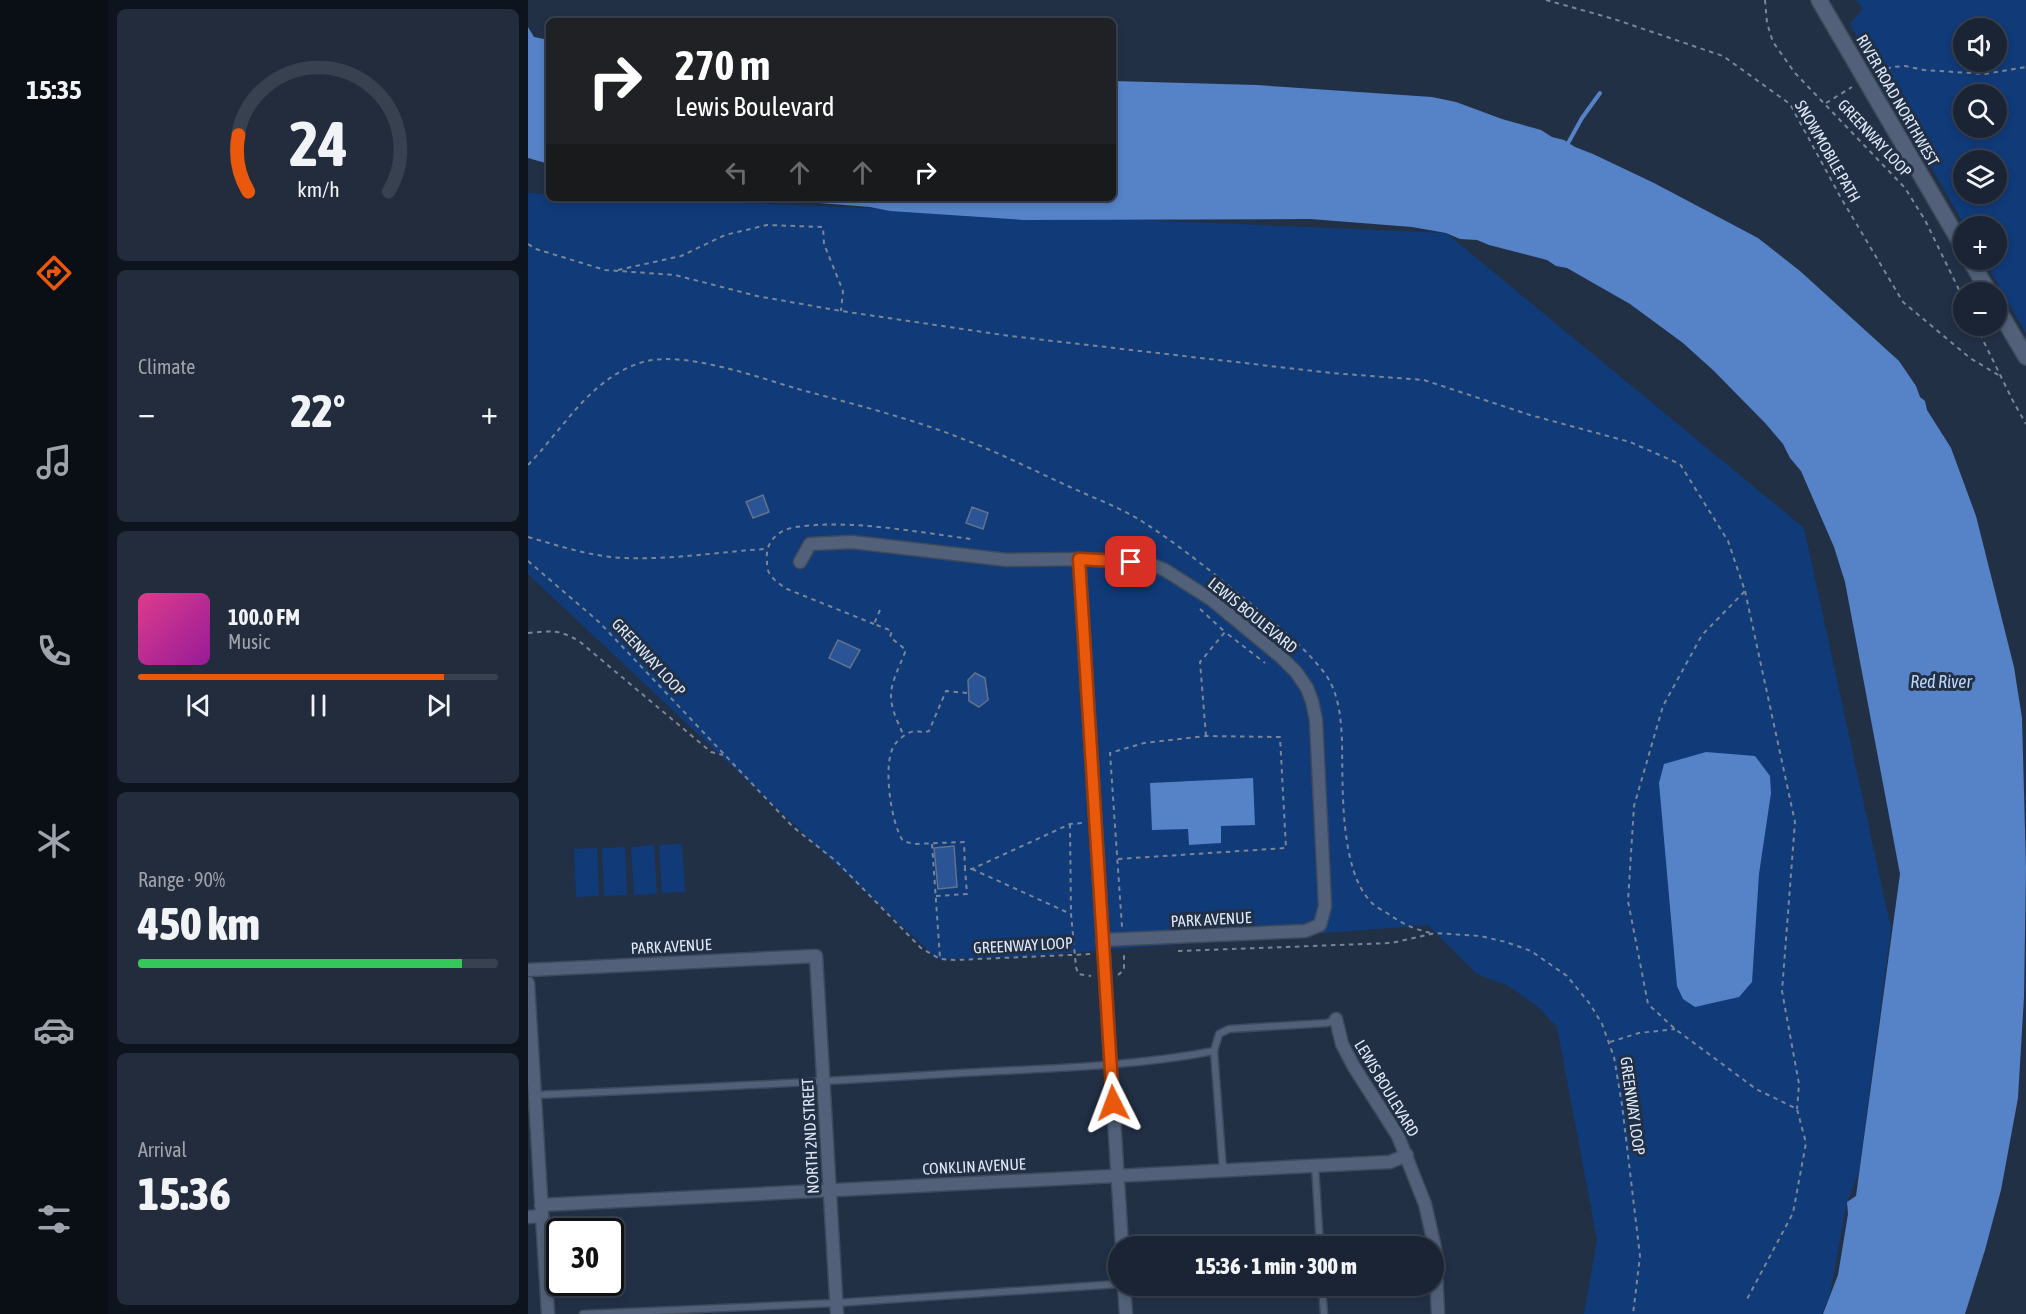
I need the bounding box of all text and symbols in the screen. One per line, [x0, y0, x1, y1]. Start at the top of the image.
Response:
map controls [1953, 18, 2007, 336]
button: sound [1953, 18, 2007, 72]
street label: RIVER ROAD NORTHWEST [1853, 31, 1943, 169]
text: 270 m [675, 41, 770, 89]
icon: right [576, 42, 654, 120]
text: 15:35 [26, 74, 82, 105]
button: search [1953, 84, 2007, 138]
text: Lewis Boulevard [675, 91, 835, 122]
street label: GREENWAY LOOP [1834, 95, 1916, 181]
street label: SNOWMOBILE PATH [1792, 97, 1864, 205]
text: 24 [289, 108, 347, 179]
button: layers [1953, 150, 2007, 204]
icon: left [720, 156, 753, 189]
icon: ahead [783, 156, 816, 189]
icon: ahead [846, 156, 879, 189]
icon: right [909, 156, 942, 189]
text: km/h [297, 177, 339, 202]
button: + [1953, 216, 2007, 270]
icon: directions [33, 252, 75, 294]
button: − [1953, 282, 2007, 336]
text: Climate [138, 355, 195, 378]
text: 22° [291, 385, 345, 437]
text: − [138, 393, 155, 431]
text: + [481, 393, 498, 431]
icon: music [33, 441, 75, 483]
pin [1105, 536, 1156, 587]
icon: arrive [1114, 545, 1147, 578]
street label: LEWIS BOULEVARD [1205, 574, 1301, 656]
text: 100.0 FM [228, 604, 300, 630]
street label: GREENWAY LOOP [608, 614, 690, 700]
icon: phone [33, 630, 75, 672]
text: Music [228, 630, 270, 653]
water label: Red River [1910, 671, 1973, 692]
icon: previous [182, 689, 215, 722]
icon: pause [302, 689, 335, 722]
icon: next [422, 689, 455, 722]
icon: climate [33, 820, 75, 862]
text: Range · 90% [138, 868, 225, 891]
text: 450 km [138, 898, 260, 950]
street label: PARK AVENUE [1170, 908, 1252, 930]
street label: GREENWAY LOOP [973, 933, 1073, 957]
street label: PARK AVENUE [630, 935, 712, 957]
icon: car [33, 1009, 75, 1051]
street label: LEWIS BOULEVARD [1351, 1037, 1423, 1140]
street label: GREENWAY LOOP [1617, 1055, 1649, 1157]
position arrow [1081, 1071, 1145, 1135]
street label: NORTH 2ND STREET [798, 1078, 822, 1194]
text: Arrival [138, 1138, 187, 1161]
street label: CONKLIN AVENUE [922, 1154, 1026, 1178]
text: 15:36 [138, 1168, 231, 1220]
icon: filters [33, 1198, 75, 1240]
speed limit sign: 30 [546, 1218, 624, 1296]
text: 15:36 · 1 min · 300 m [1195, 1253, 1357, 1279]

